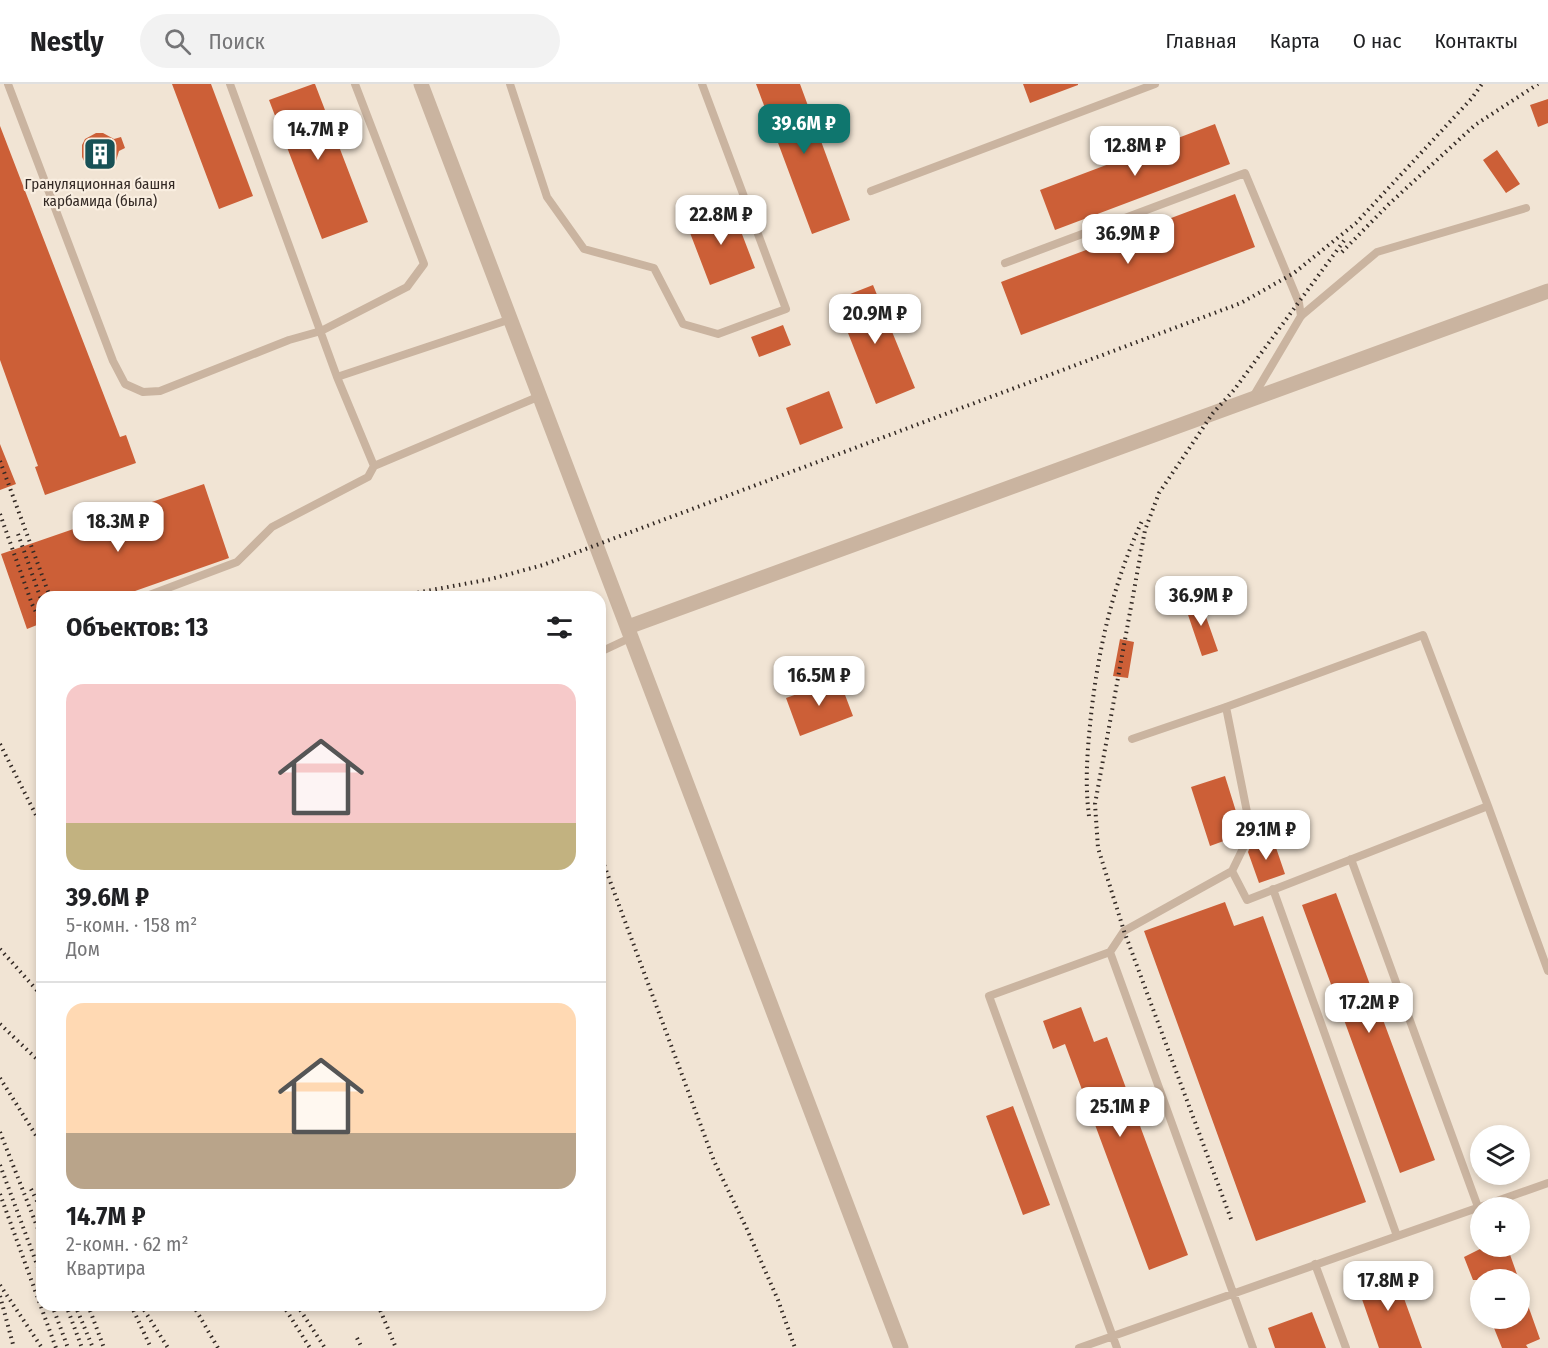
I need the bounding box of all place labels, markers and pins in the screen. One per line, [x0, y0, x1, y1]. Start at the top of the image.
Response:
pin: 39.6M ₽ [749, 104, 859, 155]
pin: 14.7M ₽ [263, 110, 373, 161]
pin: 12.8M ₽ [1080, 126, 1190, 177]
building icon: Грануляционная башня карбамида (была) [82, 136, 118, 172]
place label: Грануляционная башня карбамида (была) [24, 175, 176, 210]
pin: 22.8M ₽ [666, 195, 776, 246]
pin: 36.9M ₽ [1073, 214, 1183, 265]
pin: 20.9M ₽ [820, 294, 930, 345]
pin: 18.3M ₽ [63, 502, 173, 553]
pin: 36.9M ₽ [1146, 576, 1256, 627]
pin: 16.5M ₽ [764, 656, 874, 707]
pin: 29.1M ₽ [1211, 810, 1321, 861]
pin: 17.2M ₽ [1314, 983, 1424, 1034]
pin: 25.1M ₽ [1065, 1087, 1175, 1138]
pin: 17.8M ₽ [1333, 1261, 1443, 1312]

